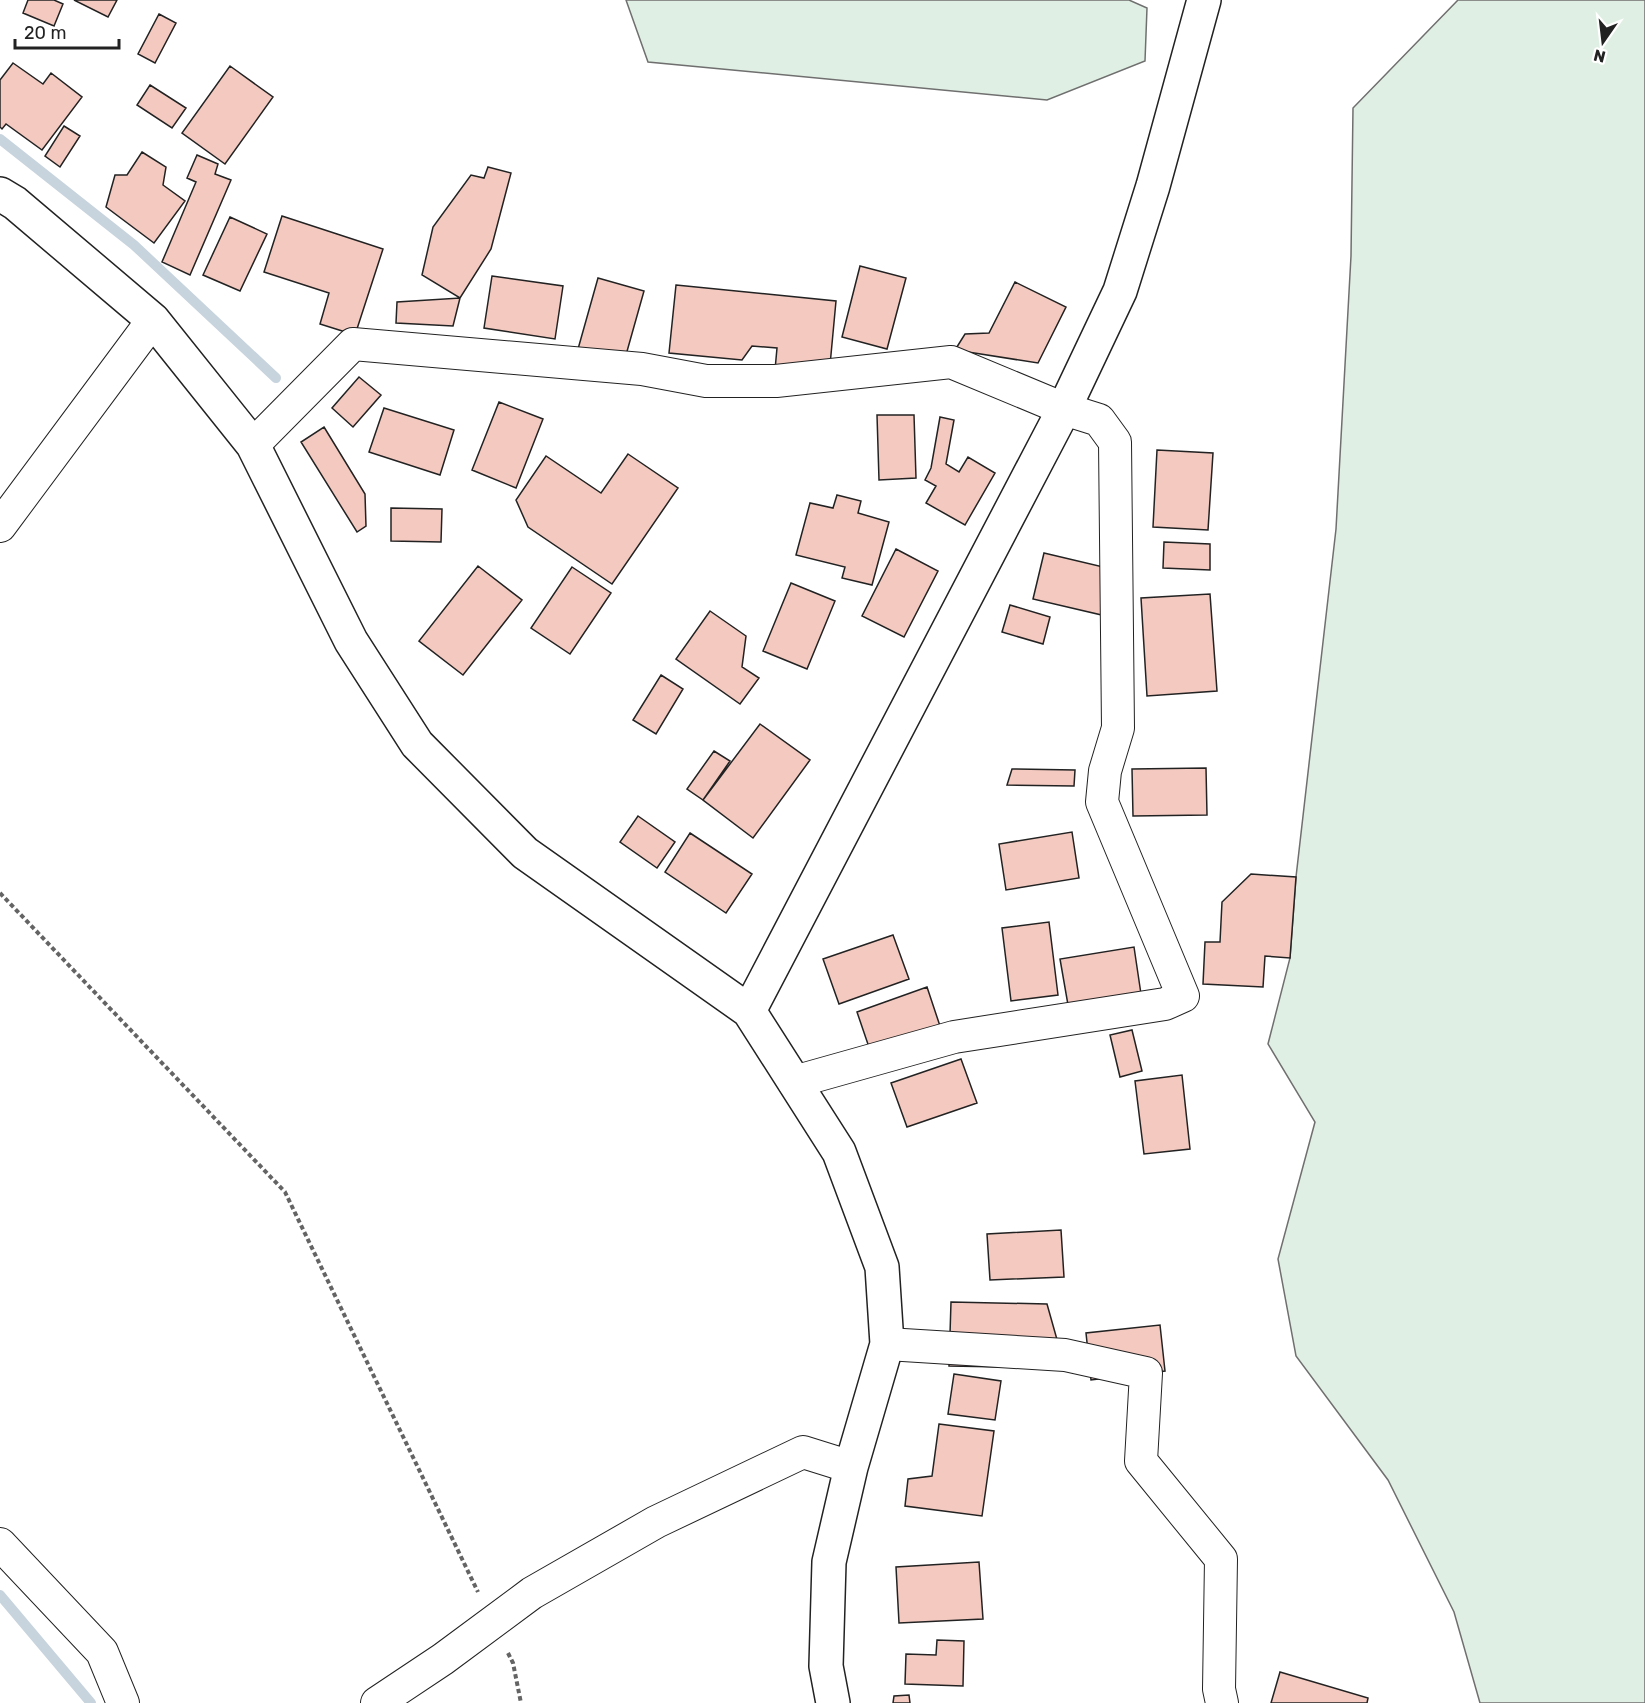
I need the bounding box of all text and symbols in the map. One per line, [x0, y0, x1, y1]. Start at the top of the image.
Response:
scale bar [15, 12, 118, 50]
north arrow [1573, 12, 1633, 72]
text: 20 m [24, 22, 66, 44]
text: N [1592, 45, 1607, 67]

